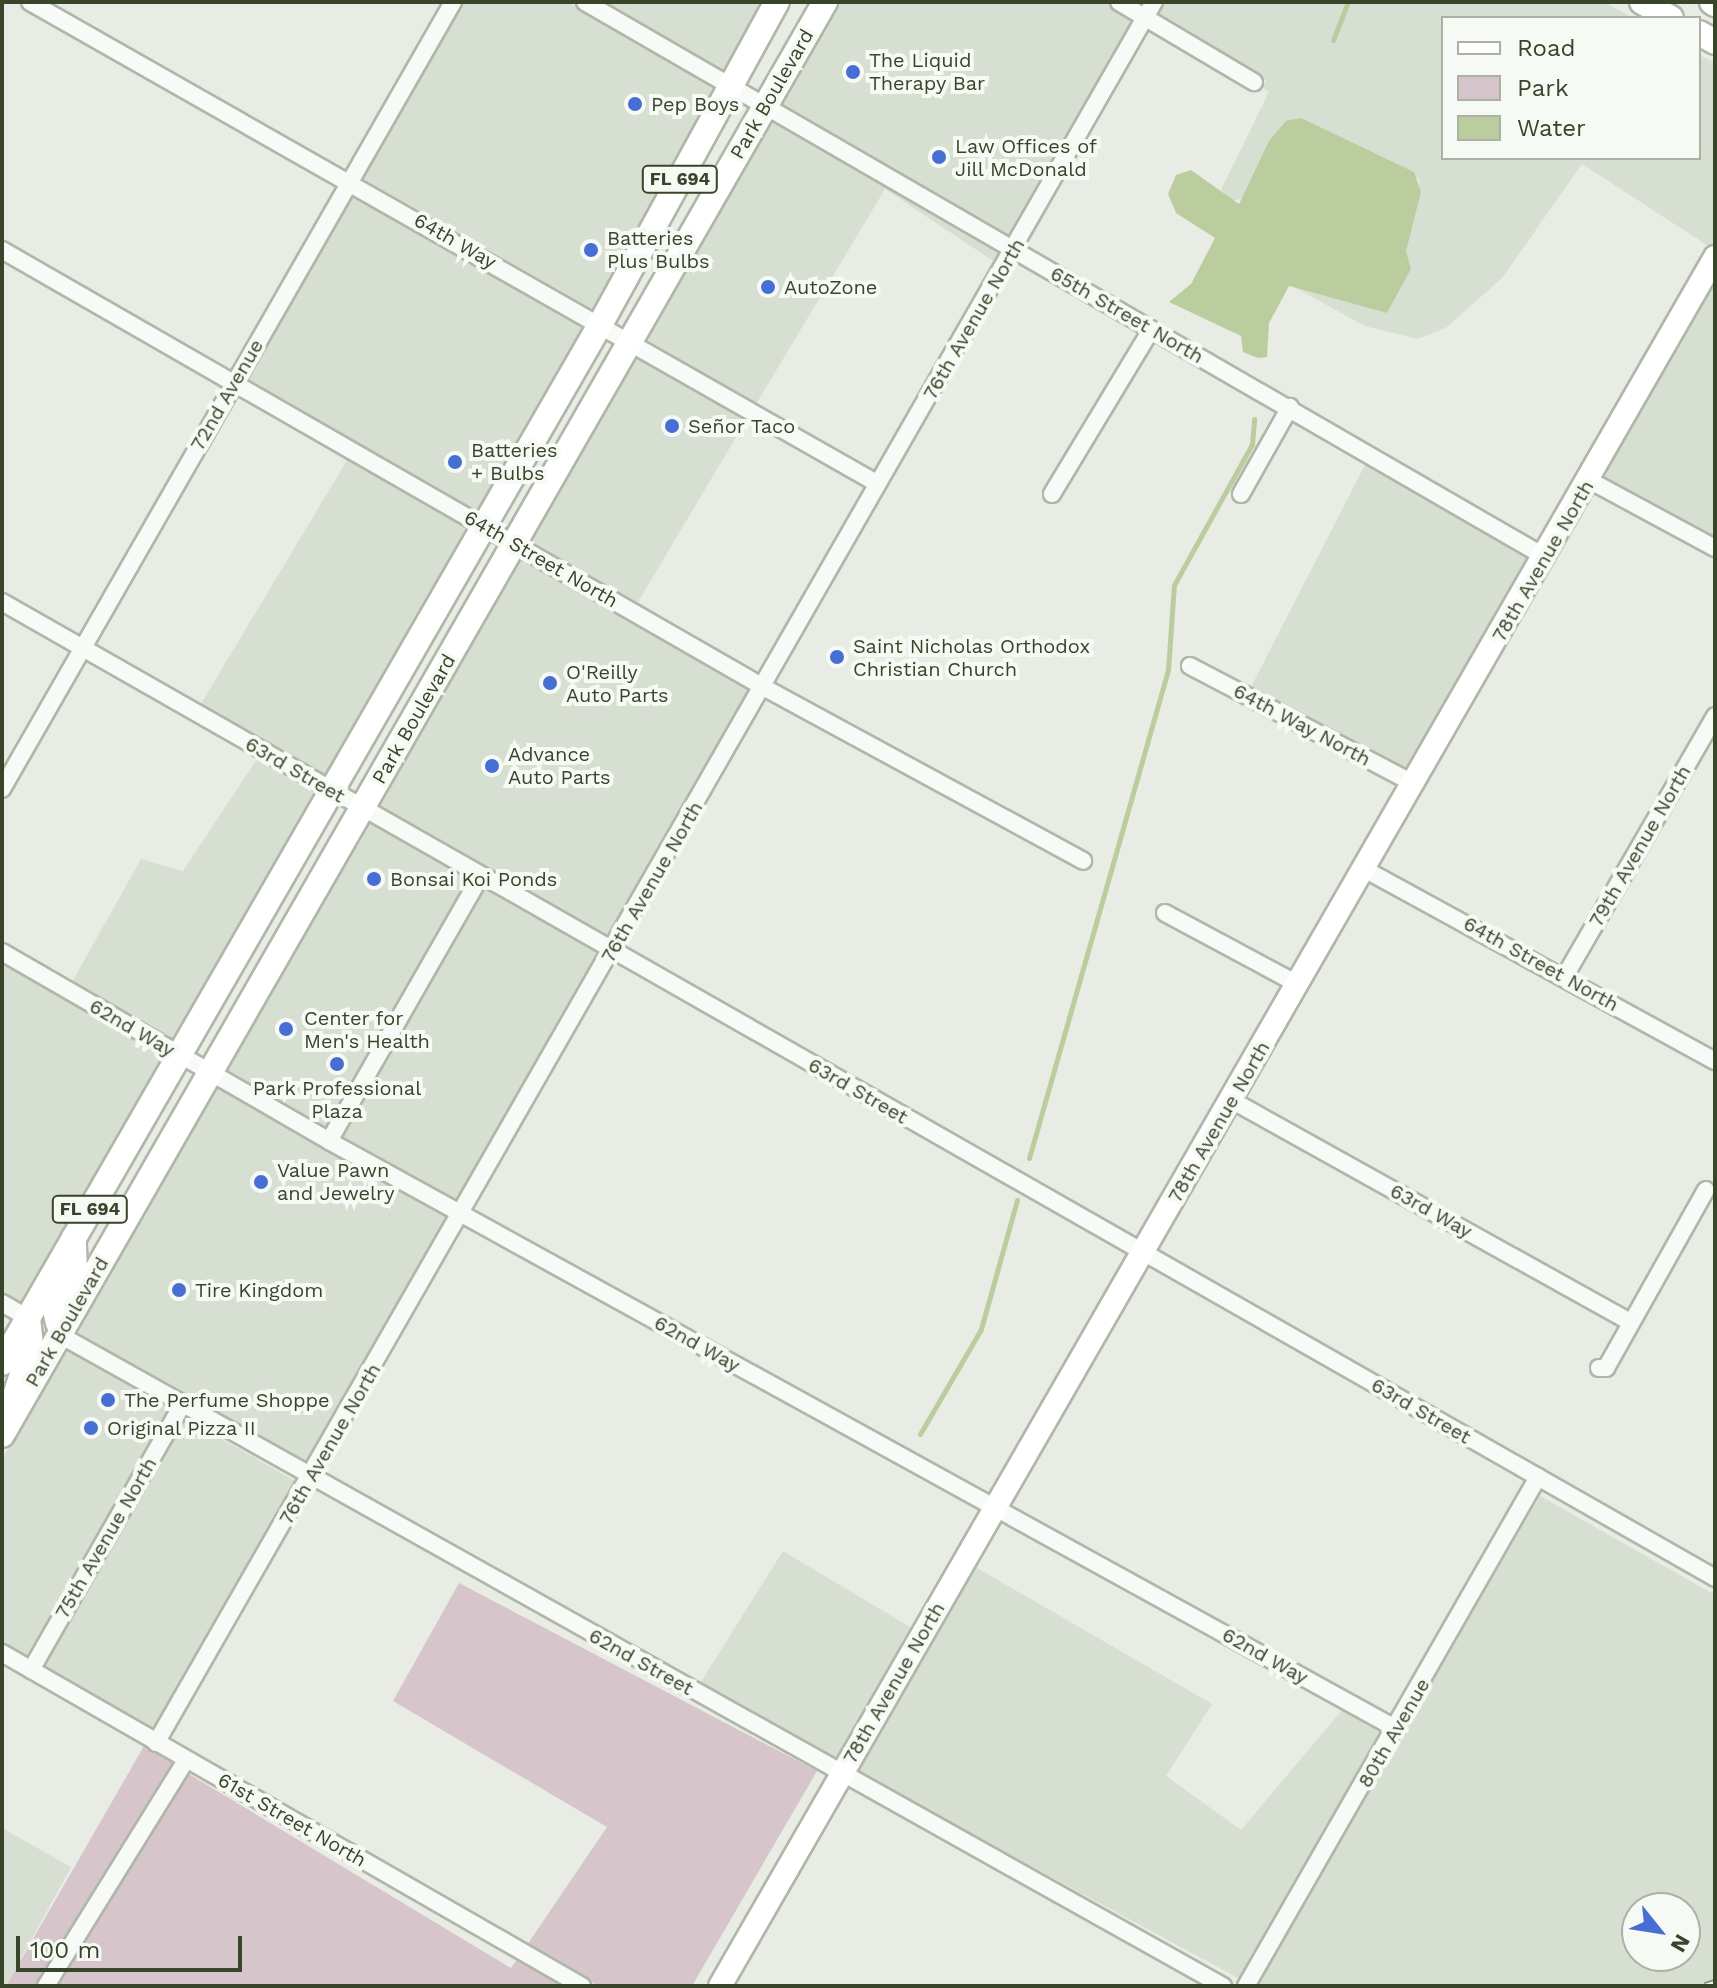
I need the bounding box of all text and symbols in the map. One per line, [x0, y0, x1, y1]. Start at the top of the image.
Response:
legend [1441, 16, 1701, 160]
street label: Park Boulevard [725, 25, 819, 163]
text: Road [1517, 34, 1576, 62]
place label: The Liquid Therapy Bar [869, 48, 986, 95]
marker: The Liquid Therapy Bar [844, 63, 862, 81]
text: Park [1517, 74, 1569, 102]
place label: Pep Boys [651, 92, 739, 116]
marker: Pep Boys [626, 95, 644, 113]
text: Water [1517, 114, 1586, 142]
place label: Law Offices of Jill McDonald [955, 134, 1097, 181]
marker: Law Offices of Jill McDonald [930, 148, 948, 166]
road number: FL 694 [640, 165, 720, 193]
street label: 64th Way [409, 208, 501, 274]
place label: Batteries Plus Bulbs [607, 226, 710, 273]
street label: 76th Avenue North [918, 234, 1030, 404]
marker: Batteries Plus Bulbs [582, 241, 600, 259]
street label: 65th Street North [1046, 261, 1208, 369]
place label: AutoZone [784, 275, 877, 299]
marker: AutoZone [759, 278, 777, 296]
street label: 72nd Avenue [185, 335, 269, 455]
place label: Señor Taco [688, 414, 796, 438]
marker: Señor Taco [663, 417, 681, 435]
place label: Batteries + Bulbs [471, 438, 558, 485]
marker: Batteries + Bulbs [446, 453, 464, 471]
street label: 78th Avenue North [1487, 476, 1599, 646]
street label: 64th Street North [460, 505, 622, 613]
place label: Saint Nicholas Orthodox Christian Church [853, 634, 1090, 681]
marker: Saint Nicholas Orthodox Christian Church [828, 648, 846, 666]
street label: Park Boulevard [367, 650, 461, 788]
place label: O'Reilly Auto Parts [566, 660, 669, 707]
marker: O'Reilly Auto Parts [541, 674, 559, 692]
street label: 64th Way North [1229, 678, 1375, 772]
street label: 63rd Street [241, 732, 349, 808]
place label: Advance Auto Parts [508, 742, 611, 789]
marker: Advance Auto Parts [483, 757, 501, 775]
street label: 79th Avenue North [1584, 761, 1696, 931]
street label: 76th Avenue North [596, 797, 708, 967]
place label: Bonsai Koi Ponds [390, 867, 557, 891]
marker: Bonsai Koi Ponds [365, 870, 383, 888]
street label: 64th Street North [1459, 911, 1623, 1017]
street label: 62nd Way [85, 994, 179, 1062]
place label: Center for Men's Health [304, 1006, 430, 1053]
marker: Center for Men's Health [275, 1018, 297, 1040]
street label: 78th Avenue North [1163, 1037, 1275, 1207]
street label: 63rd Street [804, 1053, 912, 1129]
marker: Park Professional Plaza [328, 1055, 346, 1073]
place label: Park Professional Plaza [252, 1076, 422, 1123]
place label: Value Pawn and Jewelry [277, 1158, 395, 1205]
marker: Value Pawn and Jewelry [252, 1173, 270, 1191]
street label: 63rd Way [1386, 1179, 1476, 1243]
road number: FL 694 [50, 1195, 130, 1223]
street label: Park Boulevard [20, 1253, 114, 1391]
place label: Tire Kingdom [195, 1278, 323, 1302]
marker: Tire Kingdom [170, 1281, 188, 1299]
street label: 62nd Way [650, 1310, 744, 1378]
street label: 76th Avenue North [274, 1359, 386, 1529]
street label: 63rd Street [1367, 1373, 1475, 1449]
place label: The Perfume Shoppe [124, 1388, 330, 1412]
marker: The Perfume Shoppe [99, 1391, 117, 1409]
place label: Original Pizza II [107, 1416, 257, 1440]
marker: Original Pizza II [82, 1419, 100, 1437]
street label: 75th Avenue North [50, 1453, 162, 1623]
street label: 78th Avenue North [838, 1598, 950, 1768]
street label: 62nd Way [1218, 1622, 1312, 1690]
street label: 62nd Street [585, 1623, 697, 1701]
street label: 80th Avenue [1353, 1674, 1435, 1792]
street label: 61st Street North [213, 1768, 371, 1872]
north arrow [1621, 1892, 1701, 1972]
scale bar [20, 1920, 246, 1970]
text: N [1666, 1930, 1695, 1957]
text: 100 m [30, 1936, 100, 1964]

